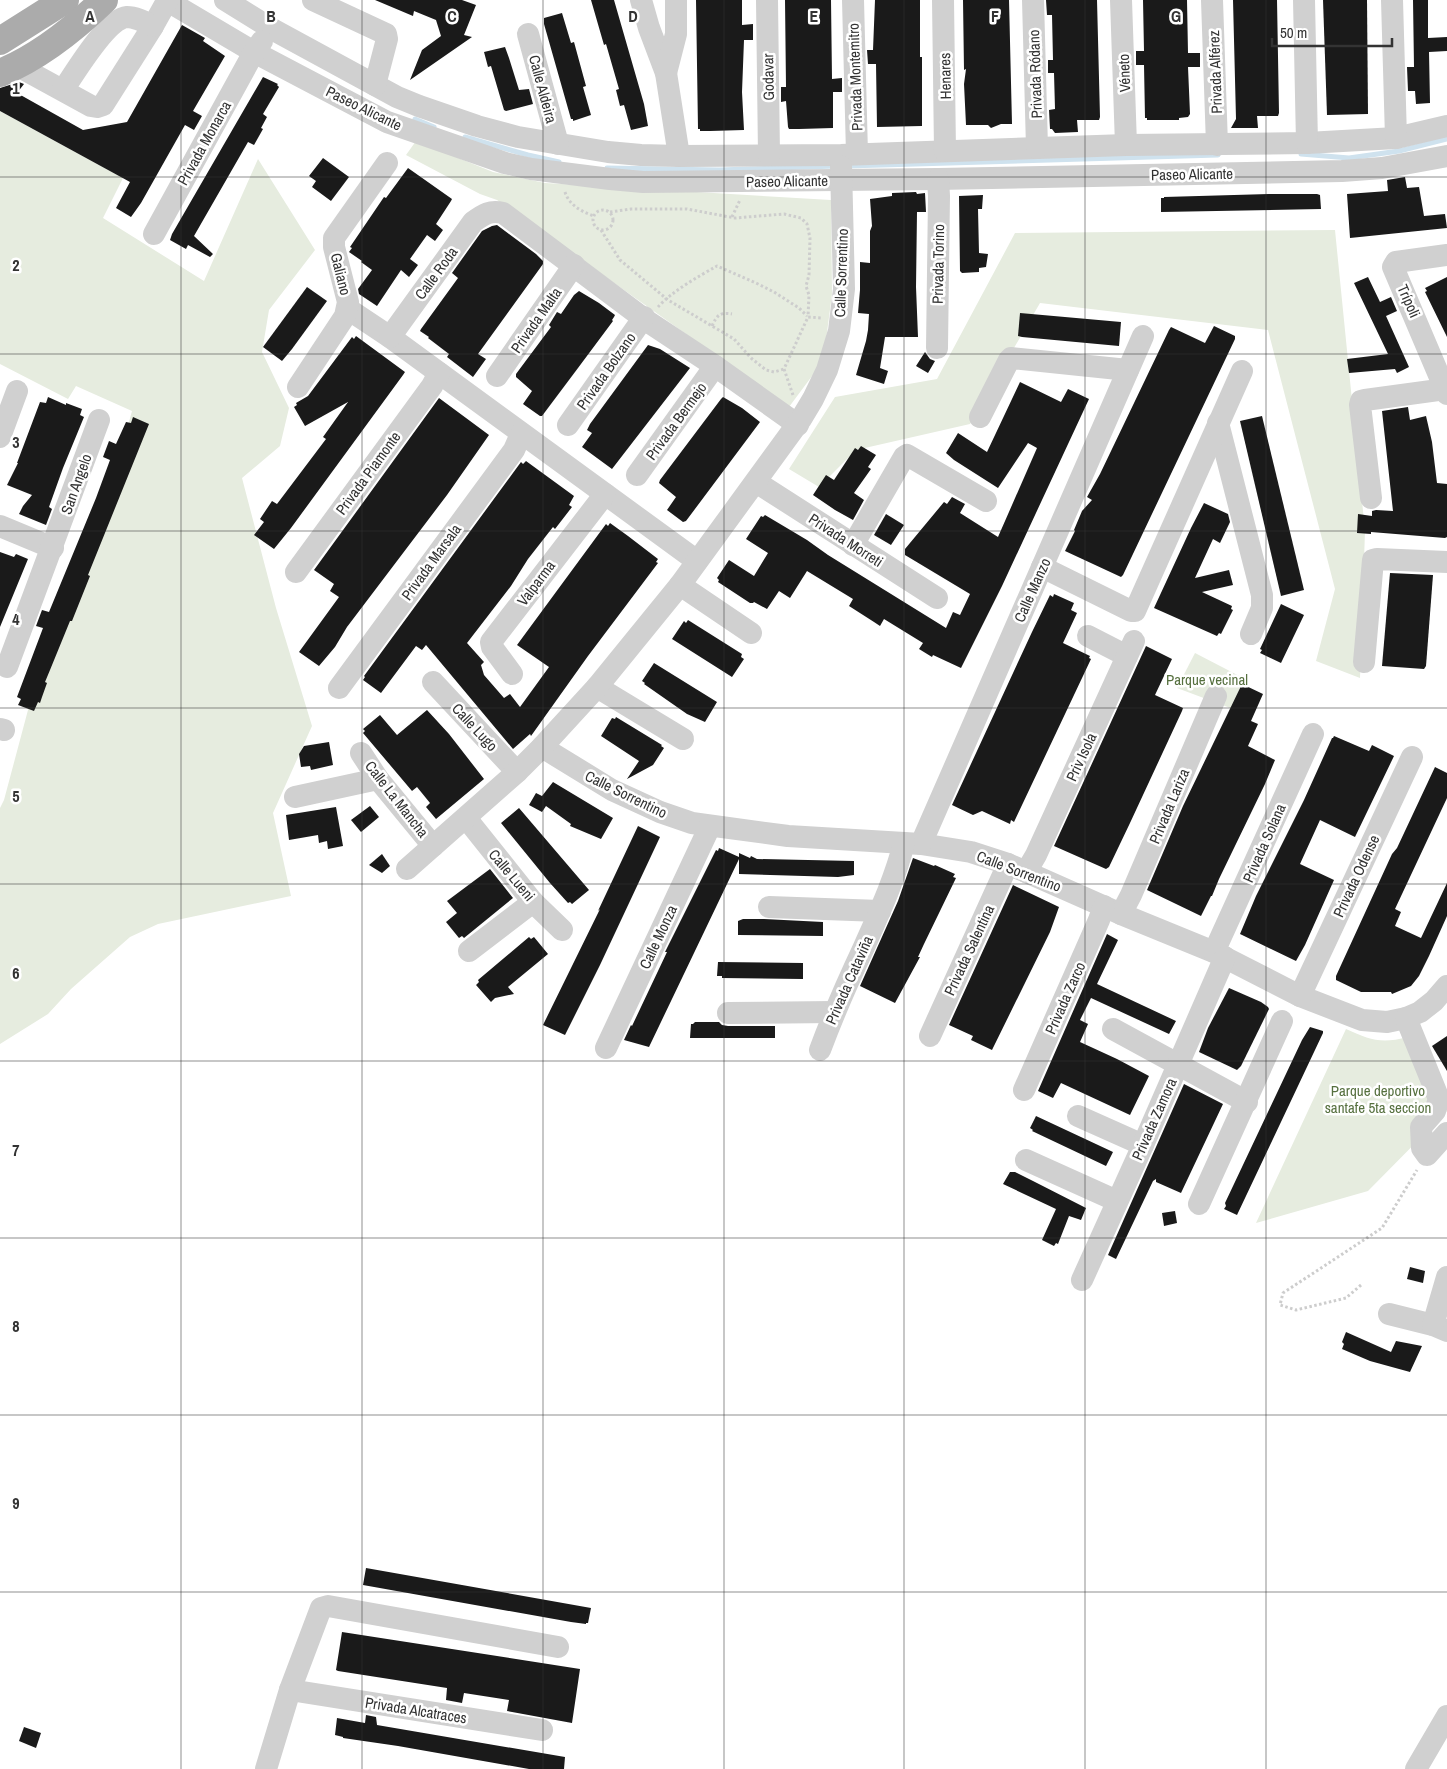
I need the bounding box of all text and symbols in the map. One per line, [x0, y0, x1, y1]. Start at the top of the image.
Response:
text: A [85, 5, 95, 27]
text: B [266, 5, 276, 27]
text: C [447, 5, 457, 27]
text: D [628, 5, 638, 27]
text: E [810, 5, 819, 27]
text: F [991, 5, 999, 27]
text: G [1171, 5, 1181, 27]
scale bar [1272, 15, 1392, 47]
text: 50 m [1280, 22, 1307, 43]
street label: Privada Montemitro [843, 23, 867, 131]
street label: Privada Ródano [1023, 29, 1047, 119]
street label: Privada Alférez [1203, 30, 1227, 114]
street label: Calle Aldeira [524, 53, 562, 126]
street label: Godavar [757, 53, 779, 101]
street label: Henares [934, 53, 956, 99]
street label: Véneto [1113, 53, 1135, 93]
text: 1 [12, 77, 20, 99]
street label: Paseo Alicante [323, 81, 406, 135]
street label: Privada Monarca [172, 97, 236, 189]
street label: Paseo Alicante [1151, 163, 1233, 185]
street label: Paseo Alicante [746, 170, 828, 192]
street label: Privada Torino [927, 224, 949, 304]
street label: Calle Sorrentino [829, 228, 853, 318]
street label: Calle Roda [410, 242, 462, 304]
street label: Galiano [326, 251, 356, 298]
text: 2 [12, 254, 20, 276]
street label: Trípoli [1392, 281, 1426, 321]
street label: Privada Malta [506, 283, 566, 357]
street label: Privada Bolzano [572, 328, 641, 414]
street label: Privada Bermejo [641, 378, 712, 464]
street label: Privada Piamonte [331, 427, 406, 519]
text: 3 [12, 431, 20, 453]
street label: San Angelo [55, 451, 97, 517]
street label: Privada Morreti [805, 508, 887, 572]
street label: Privada Marsala [396, 519, 466, 604]
street label: Calle Manzo [1009, 554, 1056, 625]
street label: Valparma [512, 556, 560, 610]
text: 4 [12, 608, 20, 630]
park label: Parque vecinal [1166, 669, 1248, 690]
street label: Calle Lugo [447, 698, 503, 756]
street label: Priv Isola [1061, 729, 1101, 785]
street label: Calle La Mancha [360, 756, 434, 842]
street label: Calle Sorrentino [581, 765, 671, 823]
street label: Privada Lariza [1144, 765, 1194, 847]
text: 5 [12, 785, 20, 807]
street label: Privada Solana [1237, 800, 1291, 886]
street label: Privada Odense [1328, 831, 1384, 921]
street label: Calle Lueni [484, 844, 540, 906]
street label: Calle Sorrentino [974, 845, 1064, 897]
street label: Calle Monza [634, 901, 682, 972]
street label: Privada Salentina [939, 901, 999, 999]
street label: Privada Cataviña [820, 932, 878, 1028]
street label: Privada Zarco [1040, 958, 1090, 1038]
text: 6 [12, 962, 20, 984]
street label: Privada Zamora [1126, 1074, 1182, 1164]
park label: Parque deportivo santafe 5ta seccion [1325, 1080, 1431, 1118]
text: 7 [12, 1139, 20, 1161]
text: 8 [12, 1315, 20, 1337]
text: 9 [12, 1492, 20, 1514]
street label: Privada Alcatraces [364, 1692, 468, 1728]

